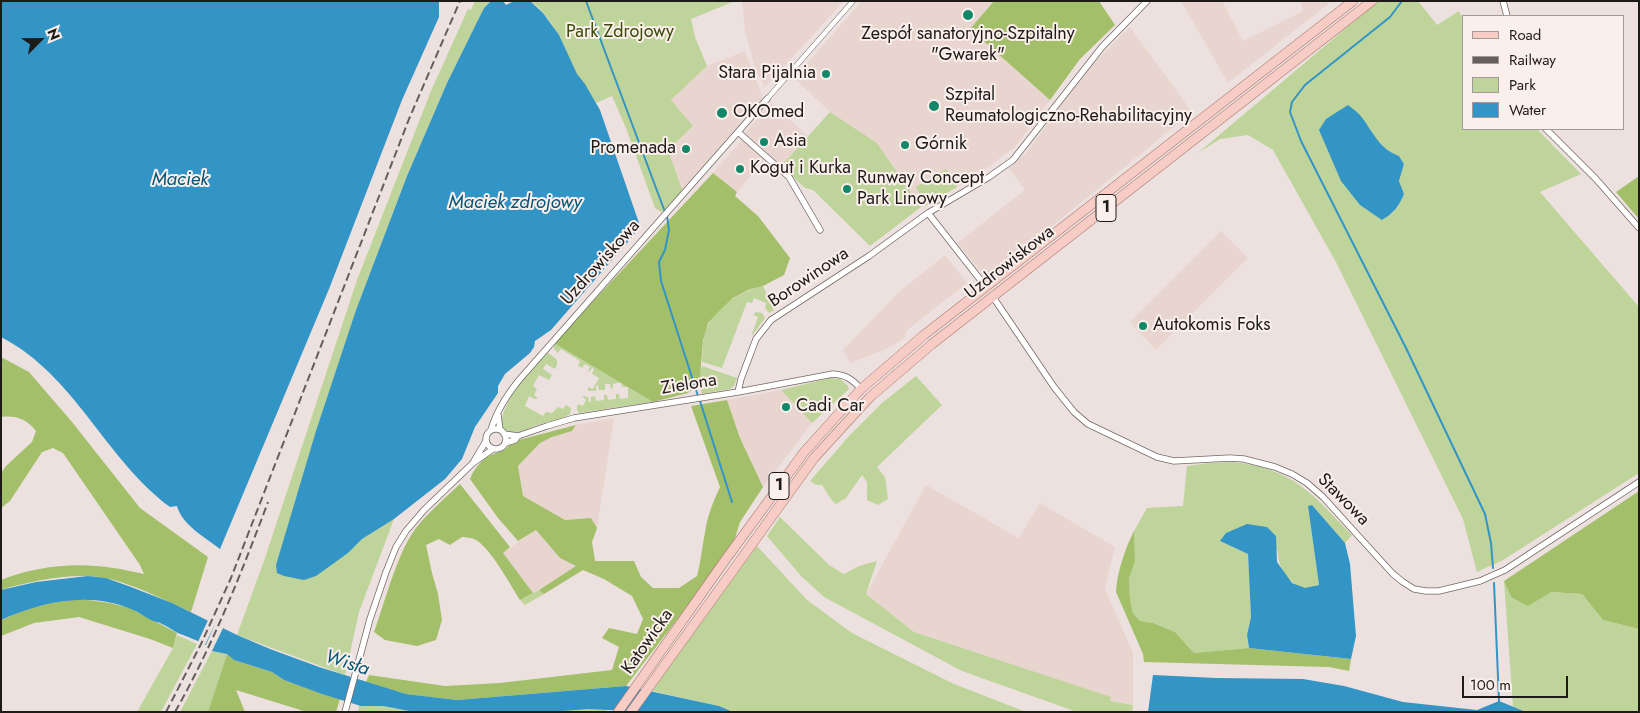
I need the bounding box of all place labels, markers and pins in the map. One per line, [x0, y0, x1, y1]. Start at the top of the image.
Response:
marker: Zespół sanatoryjno-Szpitalny "Gwarek" [961, 8, 975, 22]
place label: Zespół sanatoryjno-Szpitalny "Gwarek" [861, 24, 1075, 66]
place label: Stara Pijalnia [718, 63, 816, 85]
marker: Stara Pijalnia [820, 68, 832, 80]
place label: Szpital Reumatologiczno-Rehabilitacyjny [945, 85, 1192, 128]
marker: Szpital Reumatologiczno-Rehabilitacyjny [927, 99, 941, 113]
place label: OKOmed [733, 102, 804, 124]
marker: OKOmed [715, 106, 729, 120]
place label: Asia [774, 131, 806, 153]
place label: Górnik [915, 134, 967, 156]
marker: Asia [758, 136, 770, 148]
place label: Promenada [590, 138, 676, 160]
marker: Górnik [899, 139, 911, 151]
marker: Promenada [680, 143, 692, 155]
place label: Kogut i Kurka [750, 158, 851, 180]
marker: Kogut i Kurka [734, 163, 746, 175]
place label: Runway Concept Park Linowy [857, 168, 984, 210]
marker: Runway Concept Park Linowy [841, 183, 853, 195]
place label: Autokomis Foks [1153, 315, 1270, 337]
marker: Autokomis Foks [1137, 320, 1149, 332]
place label: Cadi Car [796, 396, 864, 418]
marker: Cadi Car [780, 401, 792, 413]

